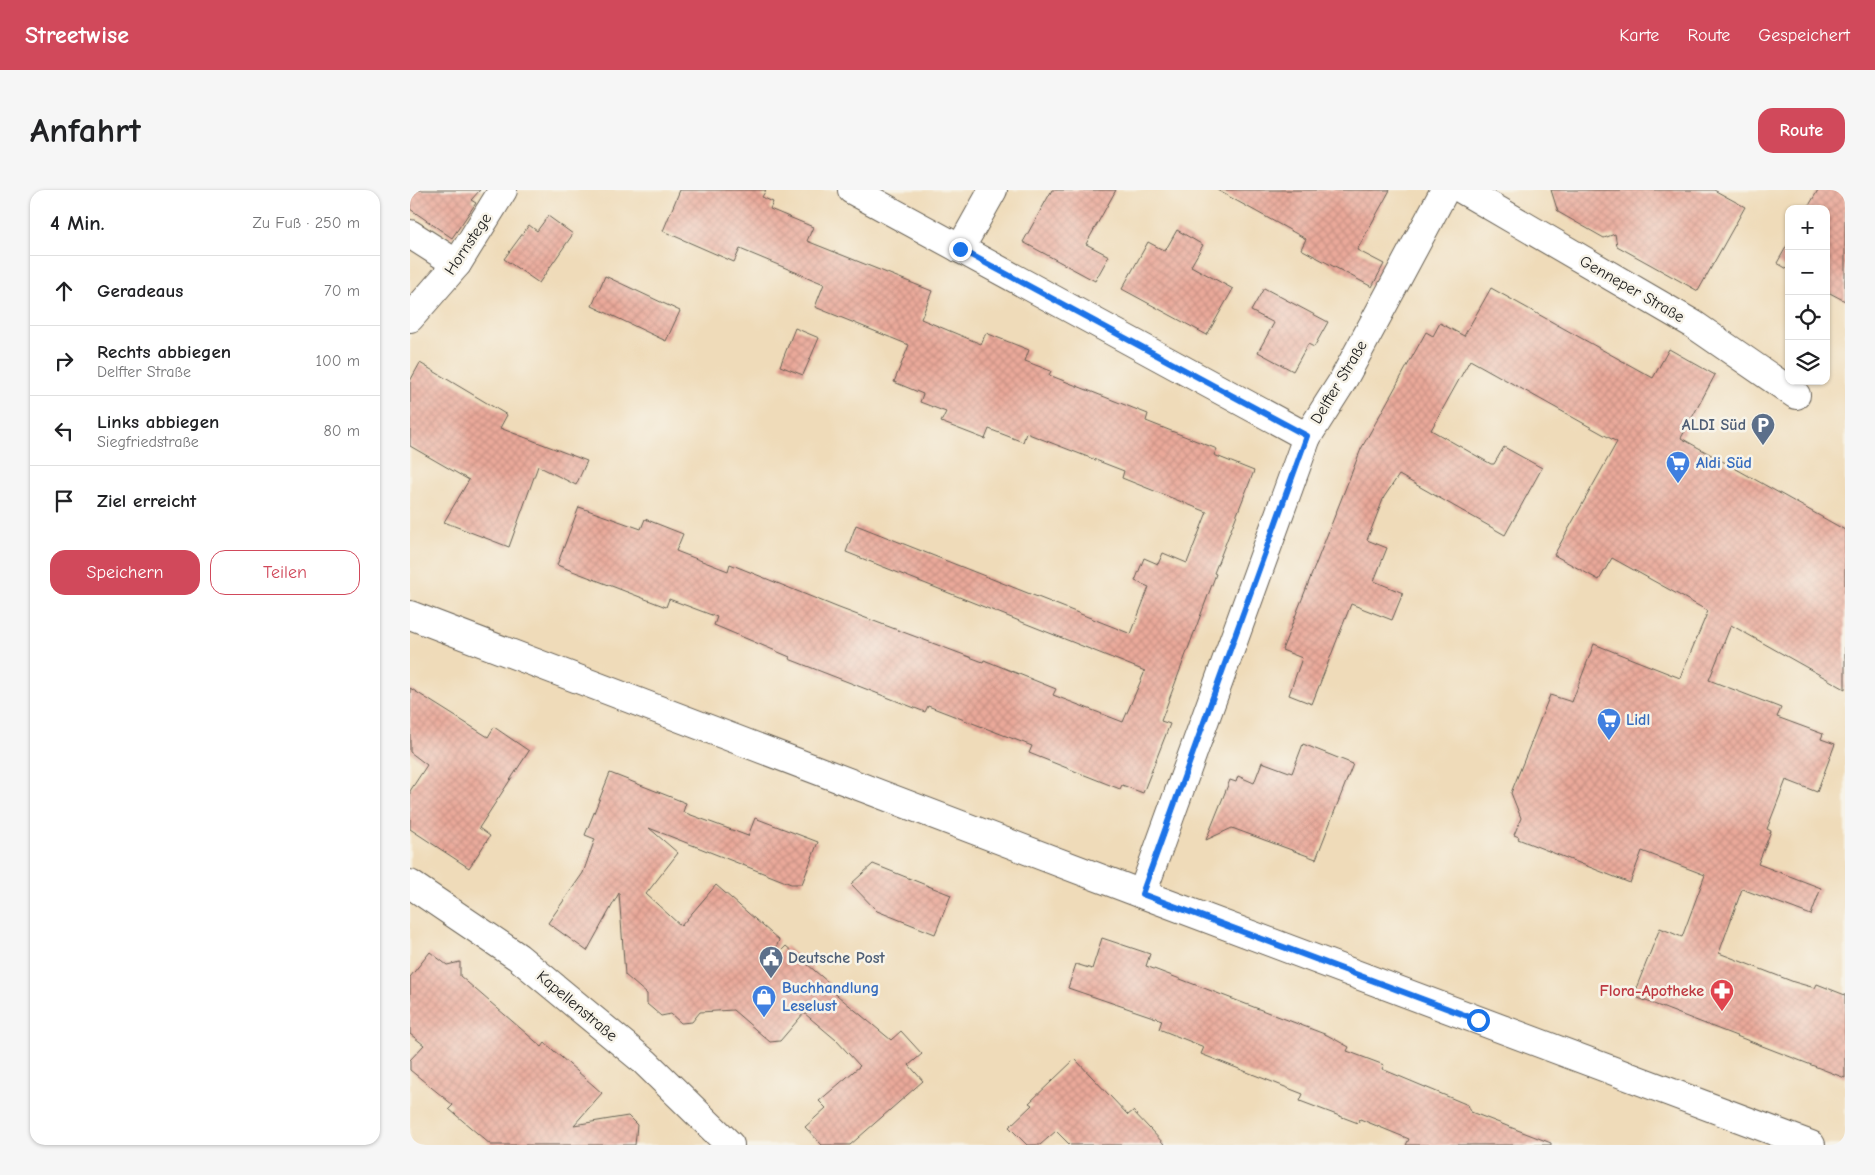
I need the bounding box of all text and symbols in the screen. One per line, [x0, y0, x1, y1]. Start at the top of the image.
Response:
text: Streetwise [25, 21, 129, 49]
text: Karte [1619, 25, 1659, 46]
text: Route [1687, 25, 1730, 46]
text: Gespeichert [1758, 25, 1850, 46]
button: Route [1758, 108, 1845, 153]
text: Anfahrt [30, 110, 141, 151]
map controls [1785, 205, 1830, 385]
button: + [1785, 205, 1830, 250]
street label: Hornstege [441, 210, 495, 278]
text: 4 Min. [50, 211, 105, 235]
text: Zu Fuß · 250 m [252, 214, 360, 232]
route end [949, 238, 972, 261]
button: − [1785, 250, 1830, 295]
street label: Genneper Straße [1577, 252, 1687, 326]
icon: ahead [50, 277, 78, 305]
text: Geradeaus [97, 280, 183, 302]
text: 70 m [324, 282, 360, 300]
button: locate [1785, 295, 1830, 340]
street label: Delfter Straße [1307, 337, 1371, 427]
button: layers [1785, 340, 1830, 385]
text: Rechts abbiegen [97, 341, 231, 363]
icon: right [50, 347, 78, 375]
text: 100 m [316, 352, 360, 370]
text: Delfter Straße [97, 363, 191, 381]
text: Links abbiegen [97, 411, 219, 433]
parking icon: ALDI Süd [1750, 412, 1776, 446]
place label: ALDI Süd [1682, 416, 1746, 434]
icon: left [50, 417, 78, 445]
text: 80 m [323, 422, 360, 440]
text: Siegfriedstraße [97, 433, 199, 451]
supermarket icon: Aldi Süd [1665, 450, 1691, 484]
place label: Aldi Süd [1696, 454, 1752, 472]
icon: arrive [50, 487, 78, 515]
text: Ziel erreicht [97, 490, 196, 512]
button: Speichern [50, 550, 200, 595]
button: Teilen [210, 550, 360, 595]
supermarket icon: Lidl [1596, 707, 1622, 741]
place label: Lidl [1626, 711, 1650, 729]
public building icon: Deutsche Post [758, 945, 784, 979]
place label: Deutsche Post [788, 949, 886, 967]
street label: Kapellenstraße [533, 967, 621, 1045]
pharmacy icon: Flora-Apotheke [1709, 978, 1735, 1012]
place label: Buchhandlung Leselust [782, 979, 879, 1015]
place label: Flora-Apotheke [1599, 982, 1704, 1000]
shop icon: Buchhandlung Leselust [751, 984, 777, 1018]
route start [1467, 1009, 1490, 1032]

